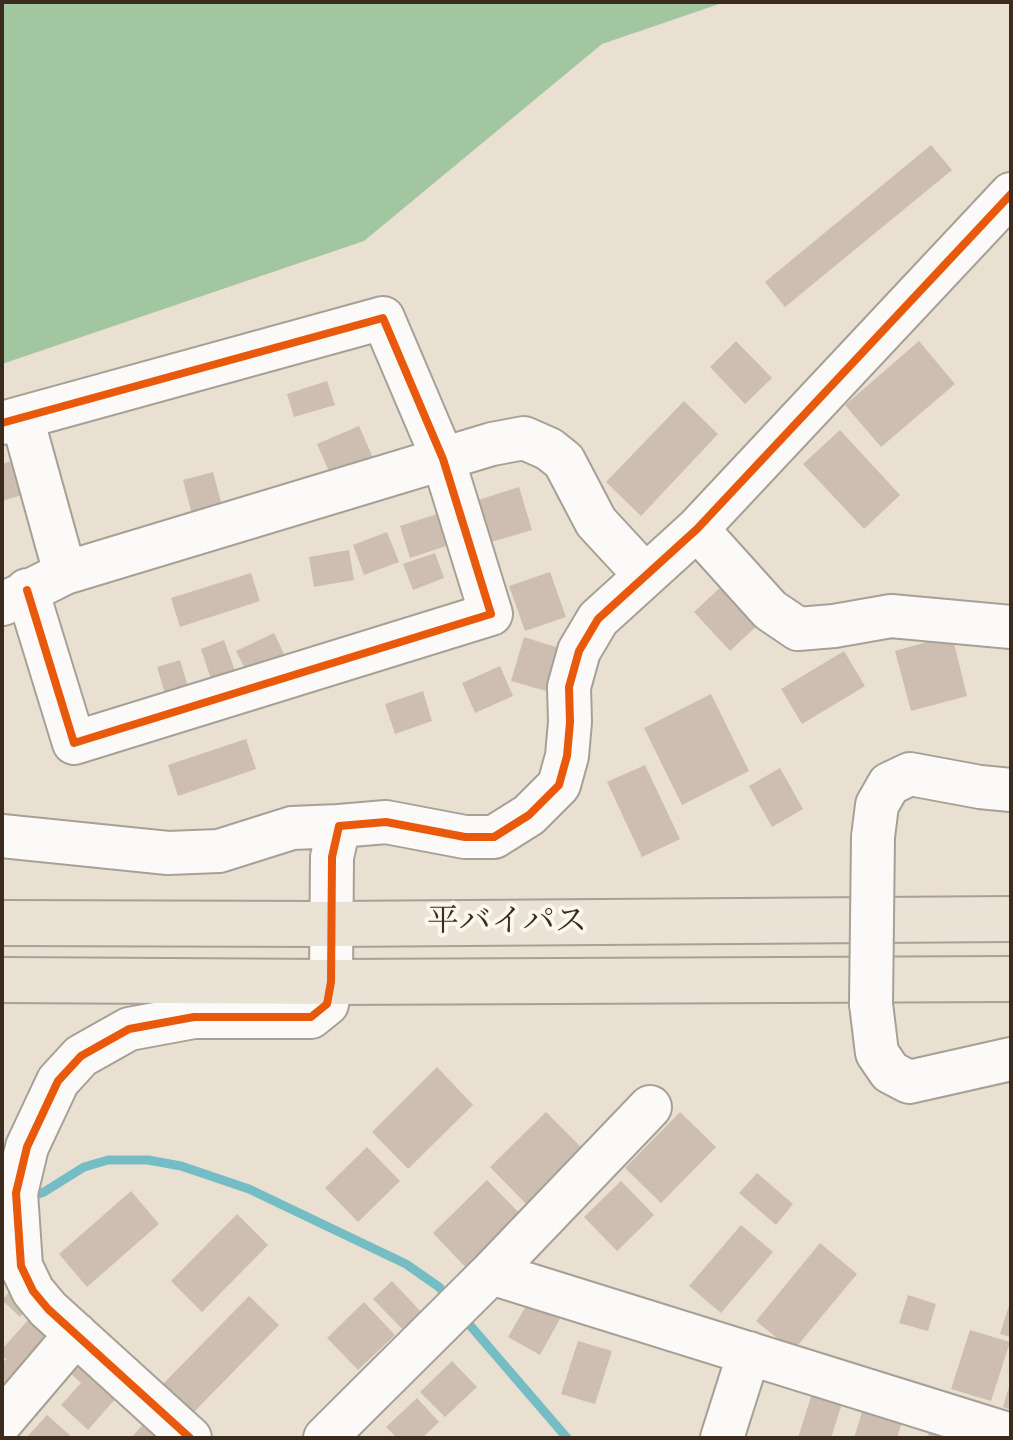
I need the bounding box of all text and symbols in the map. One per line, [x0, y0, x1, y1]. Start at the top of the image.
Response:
street label: 平バイパス [427, 904, 587, 942]

